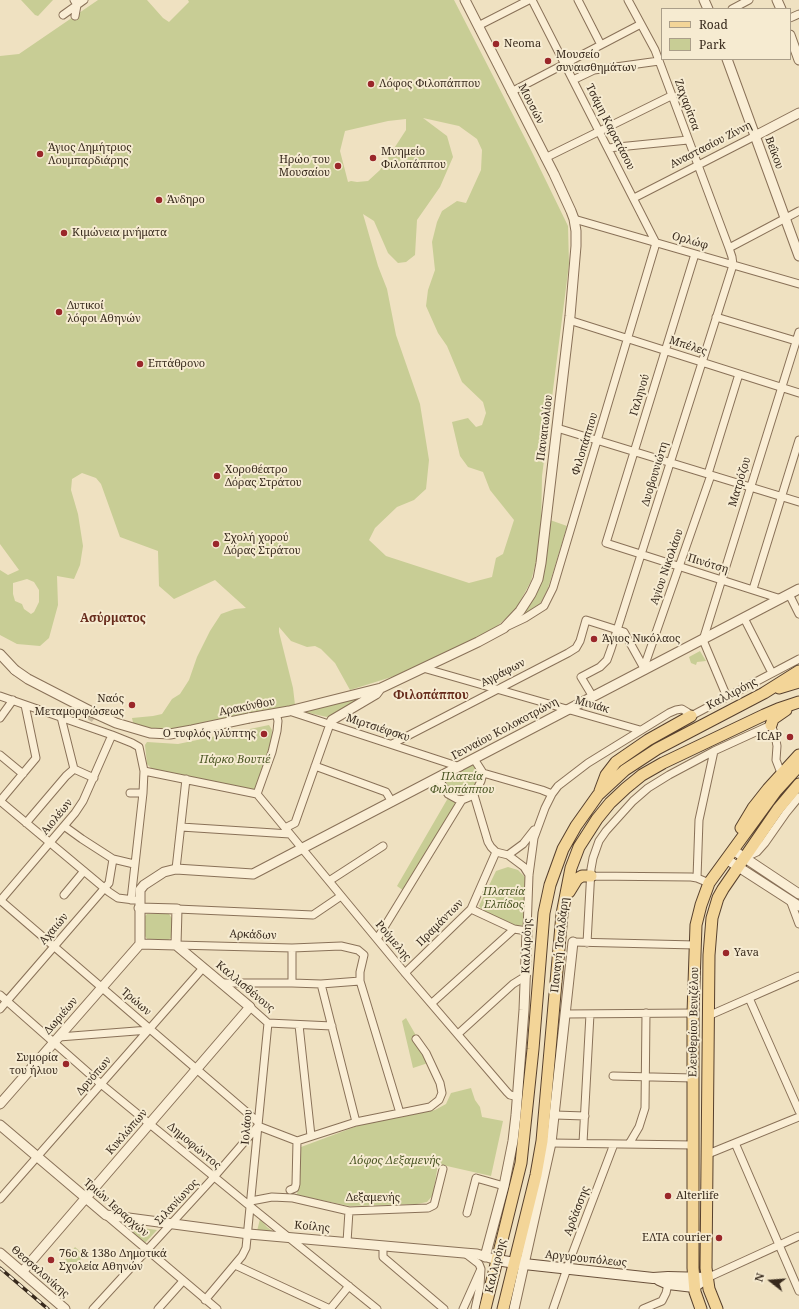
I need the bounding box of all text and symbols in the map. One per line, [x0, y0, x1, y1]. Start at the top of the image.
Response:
legend [661, 8, 791, 60]
text: Road [699, 16, 728, 33]
text: Park [699, 36, 726, 53]
place label: Neoma [504, 37, 541, 51]
marker: Neoma [491, 39, 501, 49]
place label: Μουσείο συναισθημάτων [556, 48, 636, 74]
marker: Μουσείο συναισθημάτων [543, 56, 553, 66]
place label: Λόφος Φιλοπάππου [379, 77, 480, 91]
street label: Ζαχαρίτσα [672, 78, 702, 132]
marker: Λόφος Φιλοπάππου [366, 79, 376, 89]
street label: Μουσών [515, 82, 547, 126]
street label: Τσάμη Καρατάσου [583, 82, 637, 172]
street label: Αναστασίου Ζίννη [668, 119, 754, 171]
street label: Βεΐκου [762, 135, 786, 171]
place label: Άγιος Δημήτριος Λουμπαρδιάρης [48, 141, 132, 167]
place label: Μνημείο Φιλοπάππου [381, 145, 446, 171]
marker: Άγιος Δημήτριος Λουμπαρδιάρης [35, 149, 45, 159]
place label: Ηρώο του Μουσαίου [279, 153, 330, 179]
marker: Μνημείο Φιλοπάππου [368, 153, 378, 163]
marker: Ηρώο του Μουσαίου [333, 161, 343, 171]
place label: Άνδηρο [167, 193, 205, 207]
marker: Άνδηρο [154, 195, 164, 205]
place label: Κιμώνεια μνήματα [72, 226, 167, 240]
marker: Κιμώνεια μνήματα [59, 228, 69, 238]
street label: Ορλώφ [670, 230, 710, 252]
place label: Δυτικοί λόφοι Αθηνών [67, 299, 141, 325]
marker: Δυτικοί λόφοι Αθηνών [54, 307, 64, 317]
street label: Μπέλες [667, 334, 709, 358]
place label: Επτάθρονο [148, 357, 205, 371]
marker: Επτάθρονο [135, 359, 145, 369]
street label: Γαληνού [627, 373, 653, 417]
street label: Παναιτωλίου [534, 394, 556, 462]
street label: Φιλοπάππου [569, 411, 601, 477]
street label: Δυοβουνιώτη [639, 440, 671, 508]
street label: Ματρόζου [726, 455, 754, 509]
place label: Χοροθέατρο Δόρας Στράτου [225, 463, 302, 489]
marker: Χοροθέατρο Δόρας Στράτου [212, 471, 222, 481]
street label: Αγίου Νικολάου [648, 527, 686, 607]
place label: Σχολή χορού Δόρας Στράτου [224, 531, 301, 557]
marker: Σχολή χορού Δόρας Στράτου [211, 539, 221, 549]
street label: Πινότση [686, 552, 730, 576]
district label: Ασύρματος [80, 612, 146, 626]
place label: Άγιος Νικόλαος [602, 632, 680, 646]
marker: Άγιος Νικόλαος [589, 634, 599, 644]
street label: Αγράφων [479, 656, 527, 690]
street label: Καλλιρόης [704, 675, 760, 713]
district label: Φιλοπάππου [393, 689, 469, 703]
place label: Ναός Μεταμορφώσεως [34, 692, 124, 718]
street label: Μινιάκ [573, 694, 611, 716]
street label: Αρακύνθου [218, 695, 276, 719]
street label: Γενναίου Κολοκοτρώνη [449, 695, 561, 763]
marker: Ναός Μεταμορφώσεως [127, 700, 137, 710]
street label: Μιρτσιέφσκυ [344, 711, 412, 745]
place label: Ο τυφλός γλύπτης [163, 727, 256, 741]
marker: Ο τυφλός γλύπτης [259, 729, 269, 739]
place label: ICAP [757, 730, 782, 744]
marker: ICAP [785, 732, 795, 742]
park label: Πάρκο Βουτιέ [200, 753, 270, 767]
park label: Πλατεία Φιλοπάππου [430, 770, 494, 796]
street label: Αιολέων [38, 796, 76, 838]
park label: Πλατεία Ελπίδος [483, 885, 525, 911]
street label: Πραμάντων [414, 897, 466, 949]
street label: Παναγή Τσαλδάρη [548, 897, 572, 993]
street label: Αχαιών [37, 911, 71, 947]
street label: Ρούμελης [372, 918, 414, 964]
street label: Καλλιρόης [519, 918, 535, 974]
street label: Αρκάδων [229, 928, 277, 942]
place label: Yava [734, 946, 759, 960]
marker: Yava [721, 948, 731, 958]
street label: Καλλισθένους [213, 959, 277, 1015]
street label: Ελευθερίου Βενιζέλου [686, 967, 702, 1077]
street label: Τρώων [118, 985, 154, 1019]
street label: Δωριέων [41, 995, 81, 1037]
place label: Συμορία του ήλιου [9, 1051, 58, 1077]
street label: Δρυόπων [74, 1054, 114, 1098]
marker: Συμορία του ήλιου [61, 1059, 71, 1069]
street label: Κυκλώπων [104, 1107, 150, 1157]
street label: Ιολάου [239, 1109, 255, 1145]
street label: Δημοφώντος [165, 1120, 223, 1172]
park label: Λόφος Δεξαμενής [349, 1154, 441, 1168]
street label: Τριών Ιεραρχών [81, 1176, 151, 1240]
street label: Σιλανίωνος [152, 1176, 202, 1228]
street label: Αρδάσσης [562, 1184, 592, 1238]
place label: Alterlife [676, 1189, 719, 1203]
street label: Δεξαμενής [346, 1191, 400, 1205]
marker: Alterlife [663, 1191, 673, 1201]
street label: Κοίλης [294, 1219, 330, 1235]
place label: ΕΛΤΑ courier [642, 1231, 711, 1245]
marker: ΕΛΤΑ courier [714, 1233, 724, 1243]
street label: Καλλιρόης [483, 1237, 509, 1295]
street label: Θεσσαλονίκης [8, 1243, 72, 1301]
place label: 76ο & 138ο Δημοτικά Σχολεία Αθηνών [59, 1247, 167, 1273]
street label: Αργυρουπόλεως [544, 1248, 628, 1270]
marker: 76ο & 138ο Δημοτικά Σχολεία Αθηνών [46, 1255, 56, 1265]
north arrow [751, 1261, 791, 1301]
text: N [751, 1271, 767, 1284]

